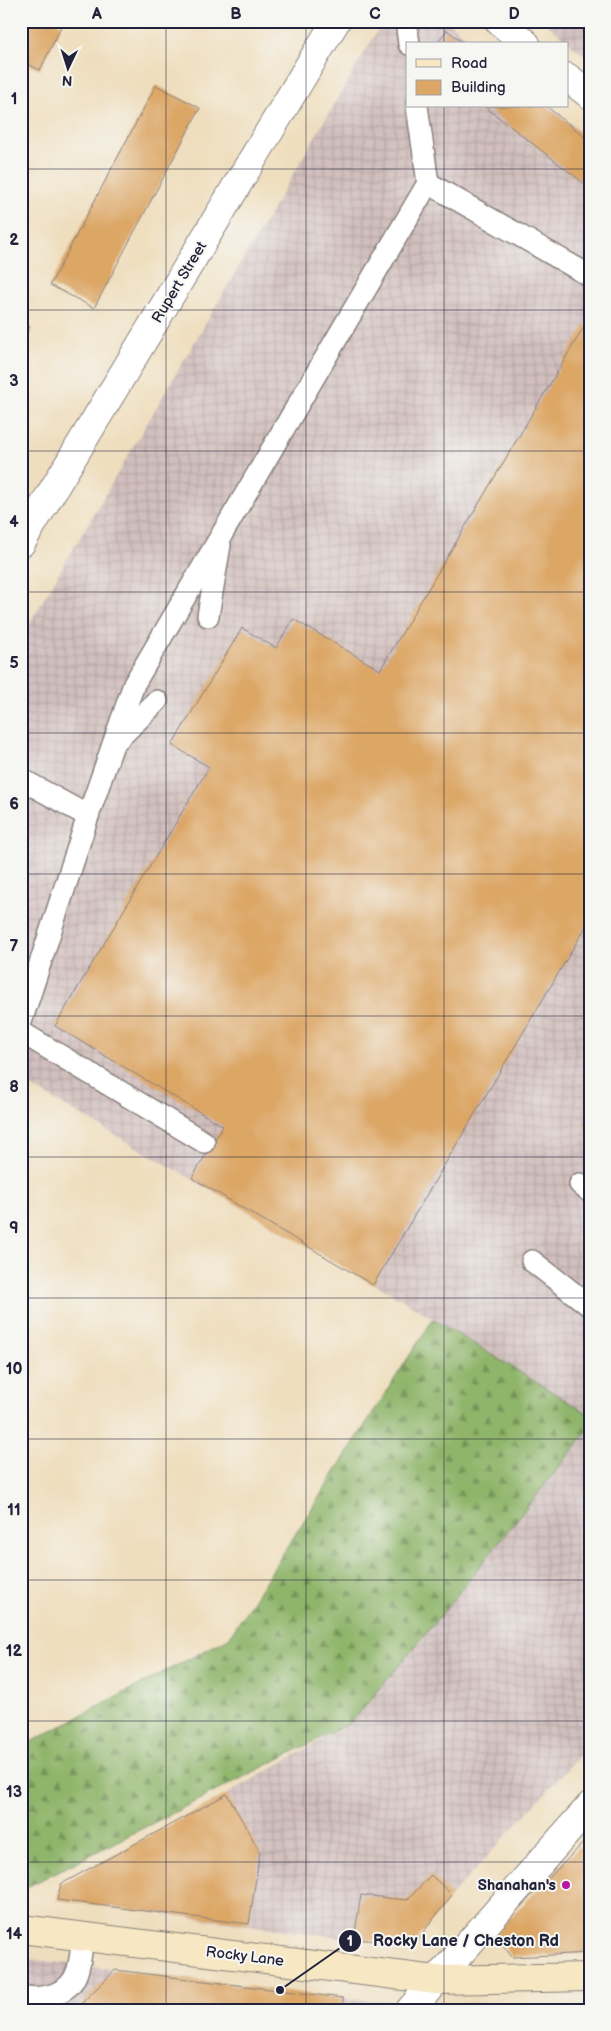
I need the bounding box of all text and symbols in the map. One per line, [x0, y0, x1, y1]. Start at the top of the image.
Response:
text: A [91, 5, 102, 24]
text: B [230, 5, 242, 24]
text: C [369, 5, 381, 24]
text: D [508, 5, 520, 24]
north arrow [42, 42, 92, 92]
legend [406, 42, 568, 108]
text: Road [451, 54, 487, 73]
text: N [61, 72, 73, 89]
text: Building [451, 78, 506, 97]
text: 1 [11, 90, 17, 109]
text: 2 [9, 231, 19, 250]
street label: Rupert Street [148, 238, 211, 326]
text: 3 [9, 372, 19, 391]
text: 4 [9, 513, 19, 532]
text: 5 [9, 654, 19, 673]
text: 6 [9, 795, 19, 814]
text: 7 [10, 937, 19, 956]
text: 8 [9, 1078, 19, 1097]
text: 9 [9, 1219, 19, 1238]
text: 10 [6, 1360, 22, 1379]
text: 11 [7, 1501, 21, 1520]
text: 12 [6, 1642, 23, 1661]
text: 13 [6, 1783, 22, 1802]
place label: Shanahan's [478, 1876, 556, 1895]
marker: Shanahan's [560, 1879, 572, 1891]
text: 14 [6, 1925, 23, 1944]
callout: Rocky Lane / Cheston Rd [338, 1925, 569, 1956]
text: 1 [347, 1932, 353, 1951]
text: Rocky Lane / Cheston Rd [373, 1932, 559, 1951]
street label: Rocky Lane [205, 1942, 285, 1971]

